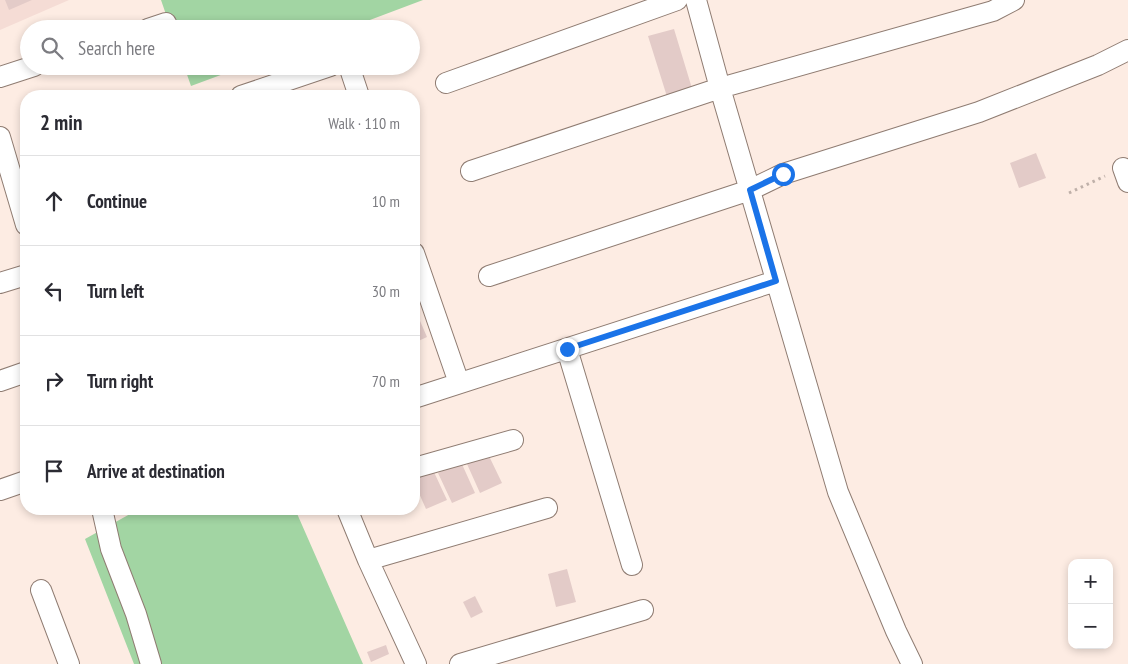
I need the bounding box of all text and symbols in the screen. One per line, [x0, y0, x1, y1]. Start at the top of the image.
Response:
search box [20, 20, 420, 75]
icon: search [38, 34, 66, 62]
text: Search here [78, 36, 155, 60]
text: 2 min [40, 109, 82, 136]
text: Walk · 110 m [328, 113, 400, 133]
route start [772, 163, 795, 186]
icon: ahead [40, 187, 68, 215]
text: Continue [87, 189, 147, 213]
text: 10 m [372, 191, 400, 211]
icon: left [40, 277, 68, 305]
text: Turn left [87, 279, 144, 303]
text: 30 m [372, 281, 400, 301]
route end [556, 338, 579, 361]
icon: right [40, 367, 68, 395]
text: Turn right [87, 369, 153, 393]
text: 70 m [372, 371, 400, 391]
icon: arrive [40, 457, 68, 485]
text: Arrive at destination [87, 459, 225, 483]
map controls [1068, 559, 1113, 649]
button: + [1068, 559, 1113, 604]
button: − [1068, 604, 1113, 649]

